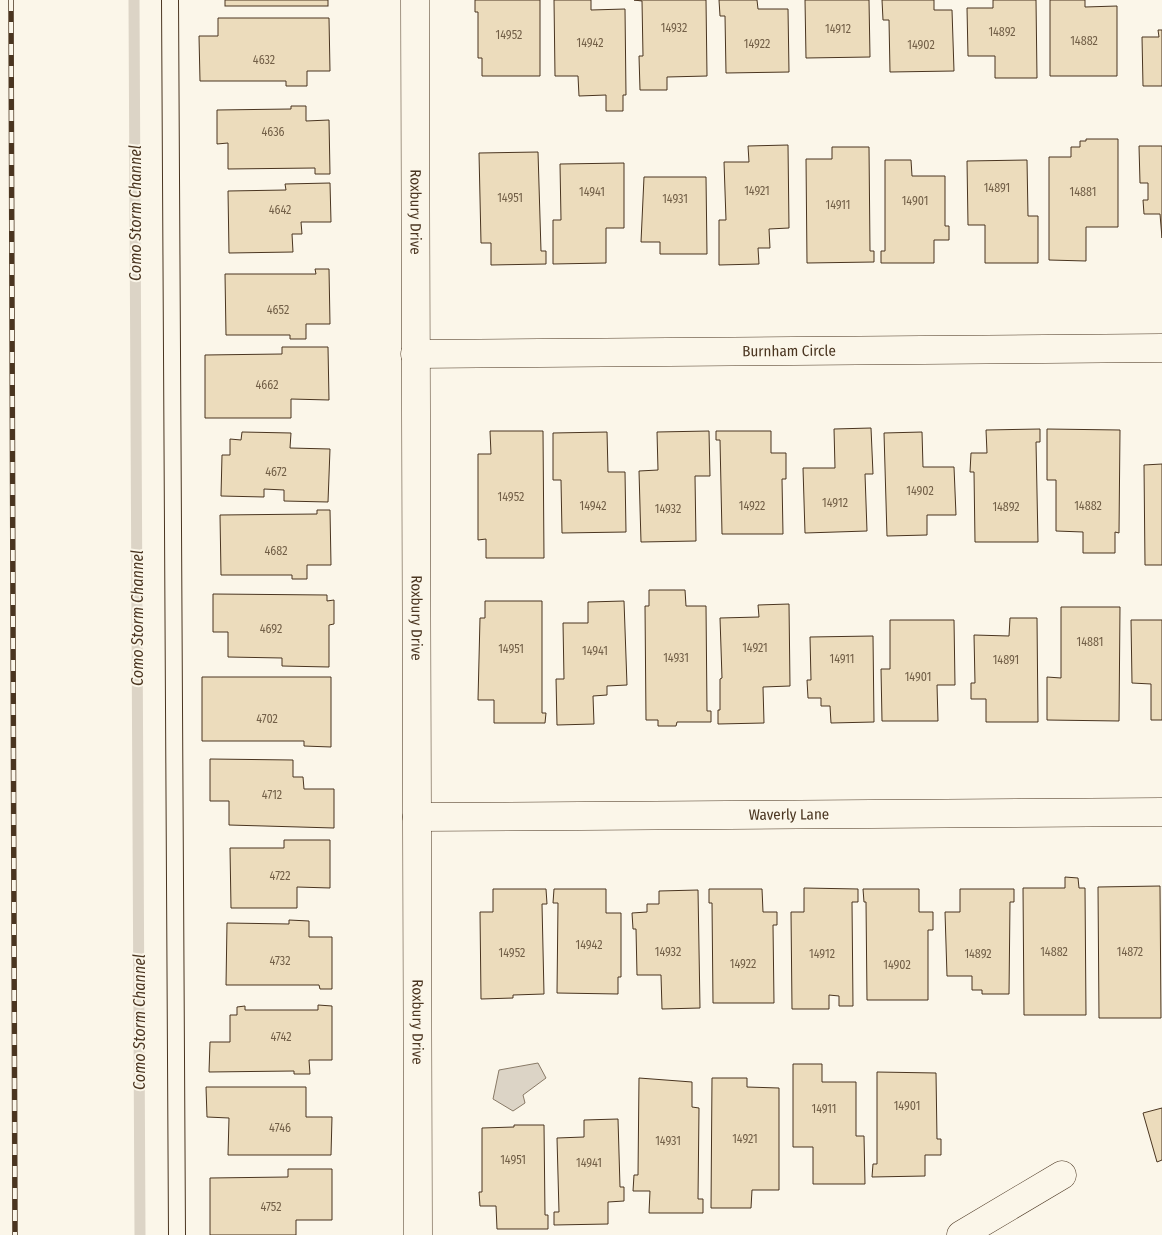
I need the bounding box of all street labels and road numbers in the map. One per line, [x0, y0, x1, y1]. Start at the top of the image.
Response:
street label: Roxbury Drive [406, 169, 425, 255]
street label: Burnham Circle [742, 342, 836, 360]
street label: Roxbury Drive [407, 575, 426, 661]
street label: Waverly Lane [749, 805, 829, 824]
street label: Roxbury Drive [408, 979, 427, 1065]

